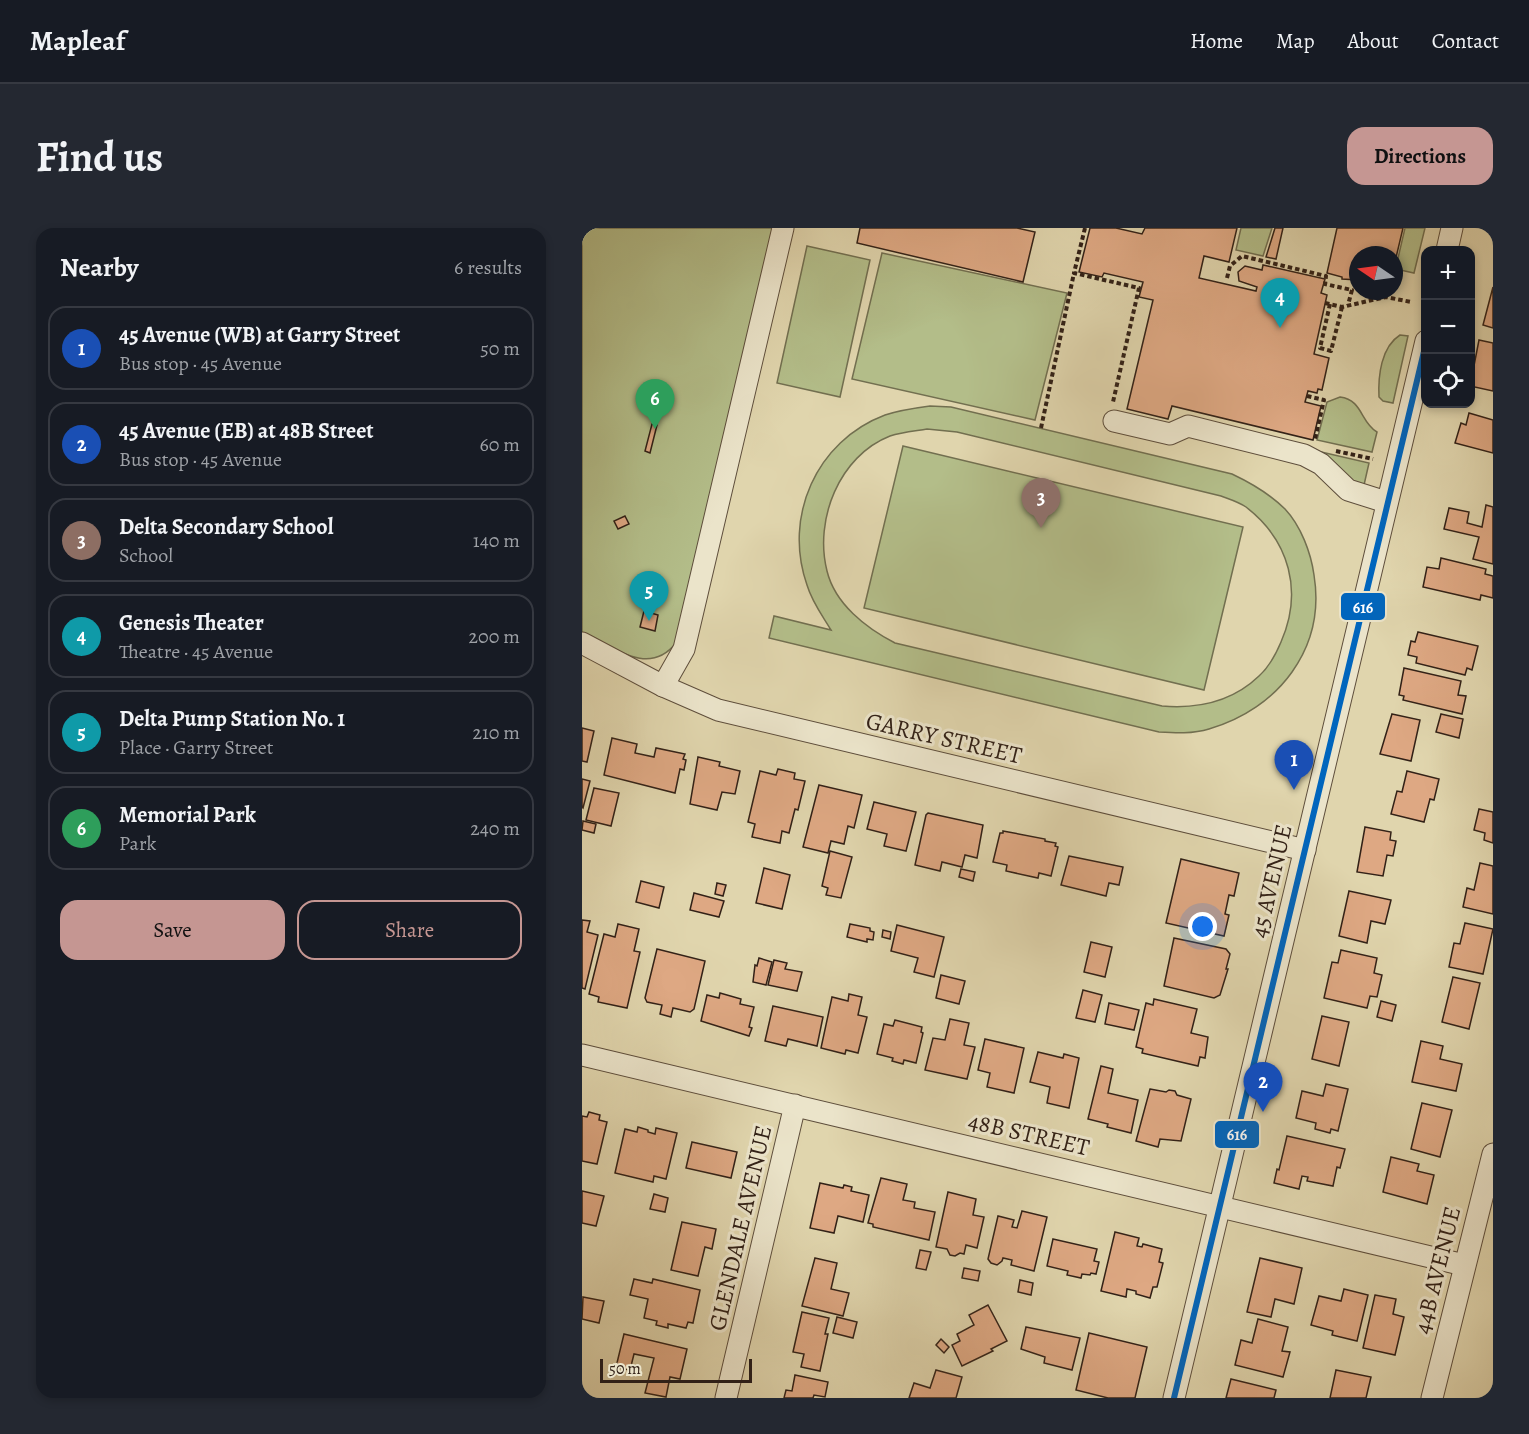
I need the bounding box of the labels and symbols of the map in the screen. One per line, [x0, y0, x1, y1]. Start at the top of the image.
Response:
north arrow [1349, 246, 1403, 300]
pin: 4 [1260, 279, 1300, 328]
pin: 6 [636, 380, 674, 429]
pin: 3 [1022, 478, 1060, 528]
pin: 5 [630, 572, 668, 621]
line badge: 616 [1340, 592, 1386, 621]
text: 616 [1353, 597, 1374, 619]
street label: GARRY STREET [863, 705, 1025, 771]
pin: 1 [1274, 740, 1314, 790]
street label: 45 AVENUE [1242, 821, 1300, 941]
your location [1188, 912, 1217, 941]
pin: 2 [1244, 1062, 1282, 1112]
street label: 48B STREET [965, 1105, 1093, 1163]
line badge: 616 [1214, 1120, 1260, 1149]
street label: GLENDALE AVENUE [701, 1122, 779, 1334]
text: 616 [1227, 1124, 1248, 1146]
street label: 44B AVENUE [1406, 1203, 1468, 1337]
scale bar [600, 1356, 752, 1384]

